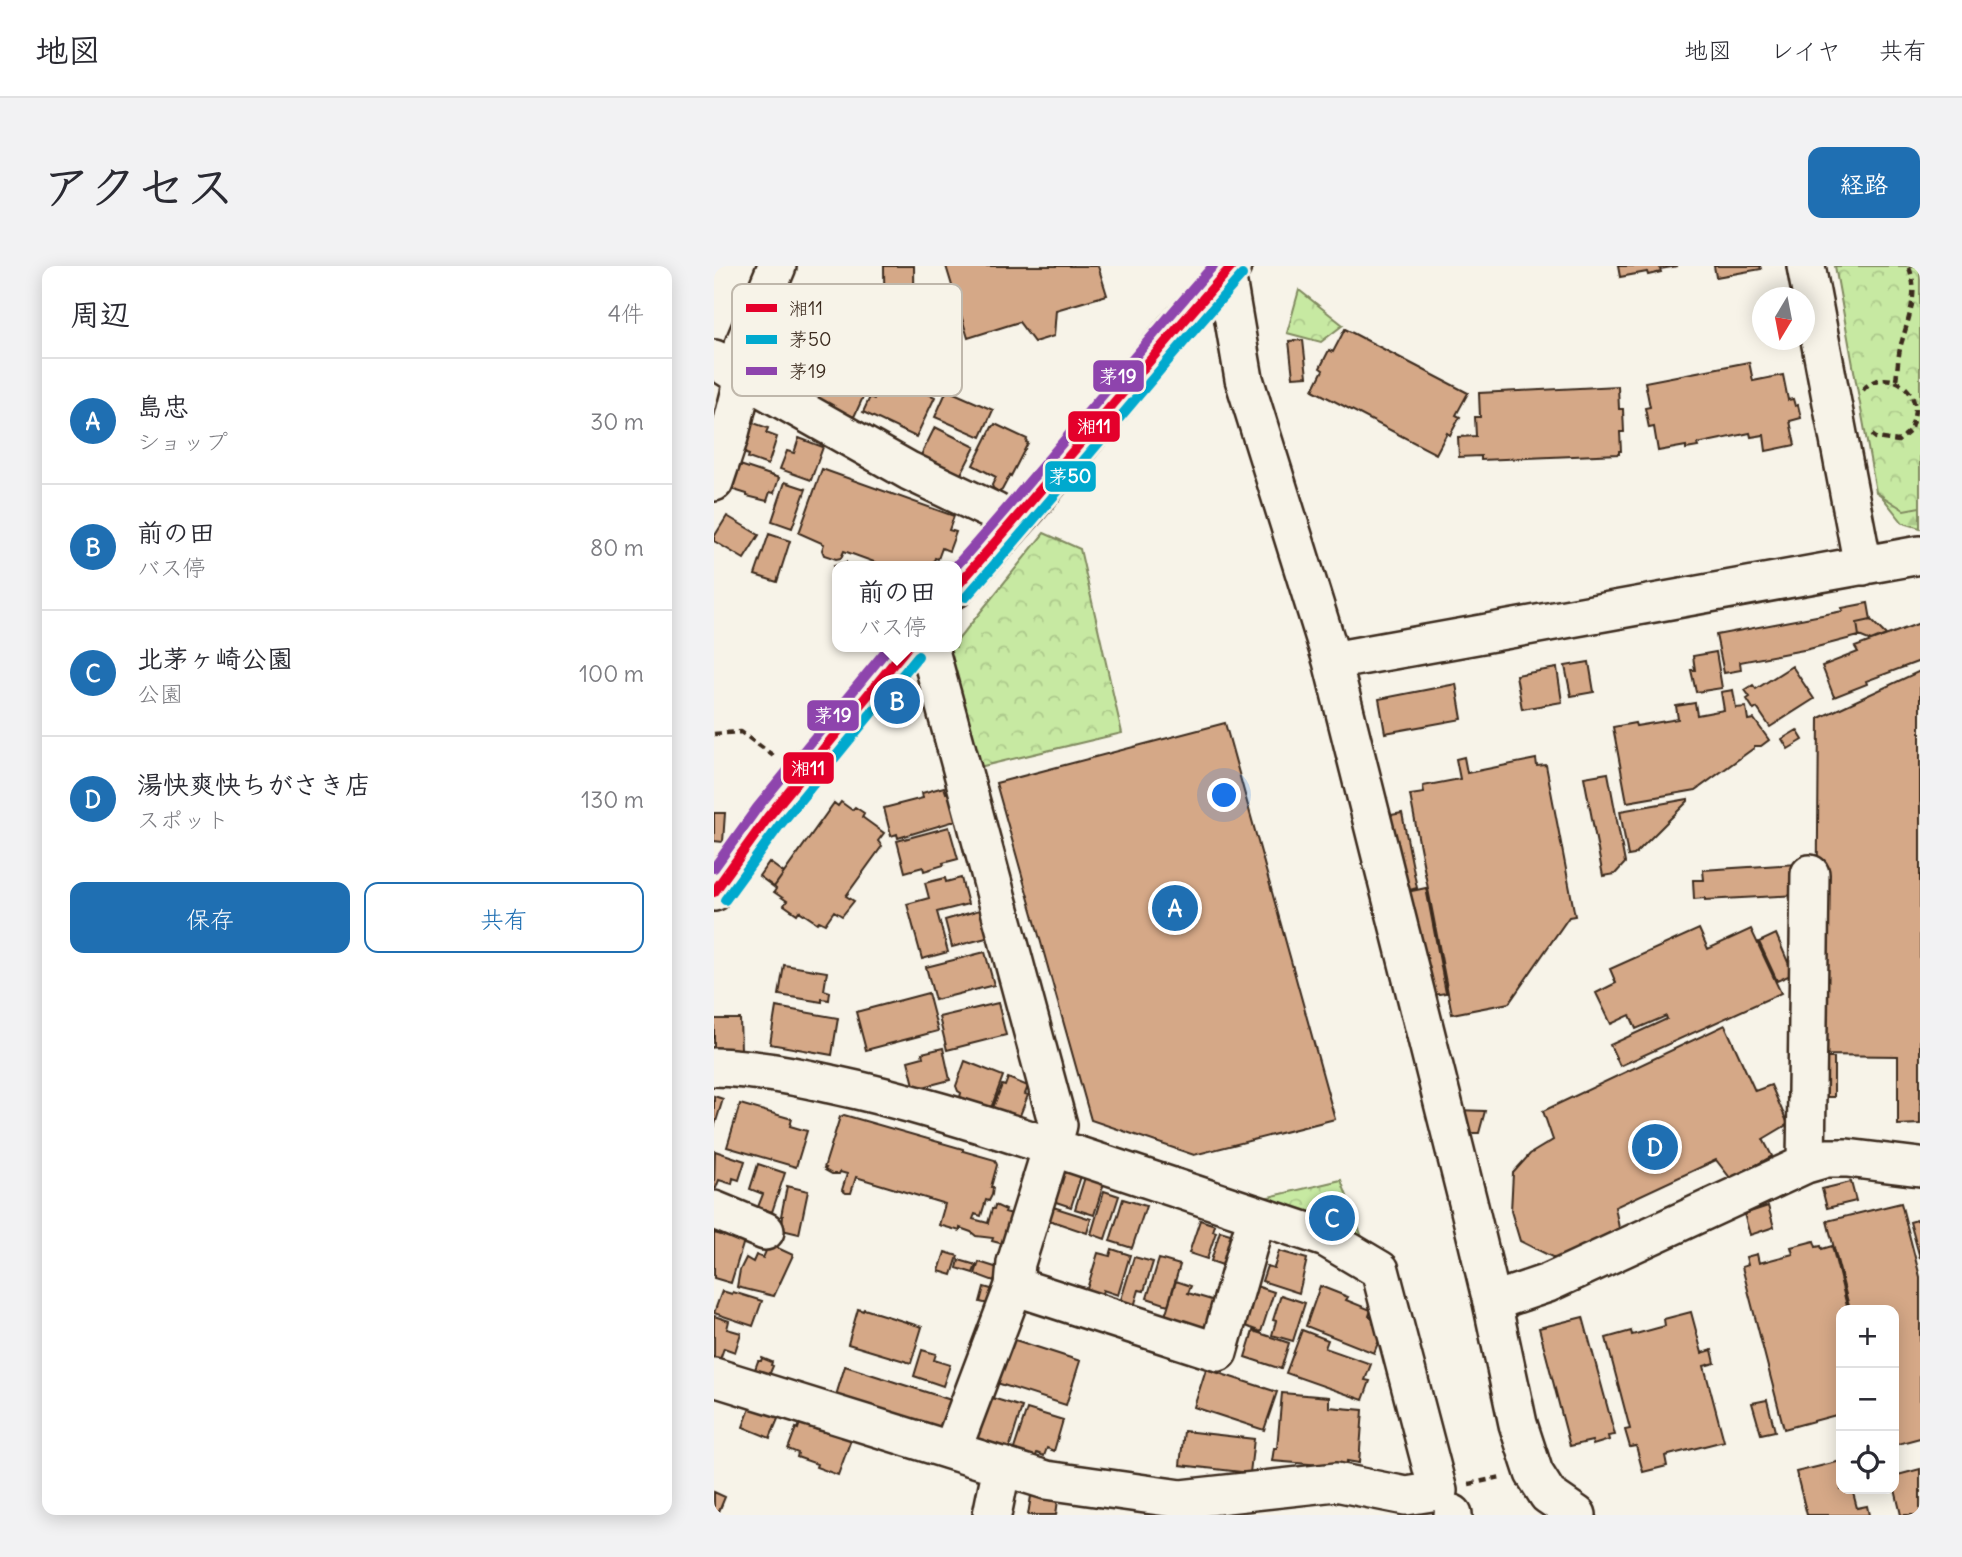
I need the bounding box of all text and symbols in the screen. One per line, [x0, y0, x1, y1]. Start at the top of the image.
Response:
text: 地図 [35, 29, 101, 71]
text: 地図 [1684, 35, 1732, 65]
text: レイヤ [1770, 35, 1841, 65]
text: 共有 [1879, 35, 1927, 65]
button: 経路 [1808, 147, 1920, 218]
text: アクセス [42, 156, 235, 217]
legend [732, 284, 962, 396]
north arrow [1752, 287, 1815, 350]
text: 周辺 [70, 295, 130, 333]
text: 湘11 [789, 296, 823, 320]
text: 4件 [608, 299, 644, 328]
text: 茅50 [789, 327, 831, 351]
text: 茅19 [789, 359, 826, 383]
line badge: 茅19 [1092, 359, 1145, 393]
text: 茅19 [1099, 364, 1137, 388]
text: 島忠 [137, 390, 189, 423]
text: A [86, 407, 100, 436]
text: 30 m [590, 407, 644, 436]
line badge: 湘11 [1067, 410, 1121, 443]
text: 湘11 [1077, 414, 1111, 438]
text: ショップ [137, 427, 228, 456]
line badge: 茅50 [1044, 460, 1097, 493]
text: 茅50 [1049, 464, 1091, 488]
text: 前の田 [137, 516, 215, 549]
text: B [85, 533, 101, 562]
text: 80 m [590, 533, 644, 562]
text: バス停 [137, 553, 206, 582]
popup [832, 561, 962, 652]
text: 前の田 [858, 575, 936, 608]
text: バス停 [858, 612, 927, 641]
text: 北茅ヶ崎公園 [137, 642, 293, 675]
text: C [85, 659, 101, 688]
text: 100 m [579, 659, 644, 688]
pin: B [874, 675, 920, 727]
text: 公園 [137, 679, 183, 708]
line badge: 茅19 [806, 699, 860, 732]
text: 茅19 [814, 703, 852, 727]
line badge: 湘11 [782, 751, 835, 785]
text: 湘11 [791, 756, 825, 780]
text: 湯快爽快ちがさき店 [137, 768, 371, 801]
your location [1207, 778, 1241, 812]
text: D [85, 785, 101, 814]
text: 130 m [581, 785, 644, 814]
text: スポット [137, 805, 229, 834]
button: 保存 [70, 882, 350, 953]
button: 共有 [364, 882, 644, 953]
pin: A [1152, 882, 1198, 934]
pin: D [1632, 1121, 1678, 1173]
pin: C [1309, 1192, 1355, 1244]
map controls [1836, 1305, 1899, 1494]
button: + [1836, 1305, 1899, 1368]
button: − [1836, 1368, 1899, 1431]
button: locate [1836, 1431, 1899, 1494]

